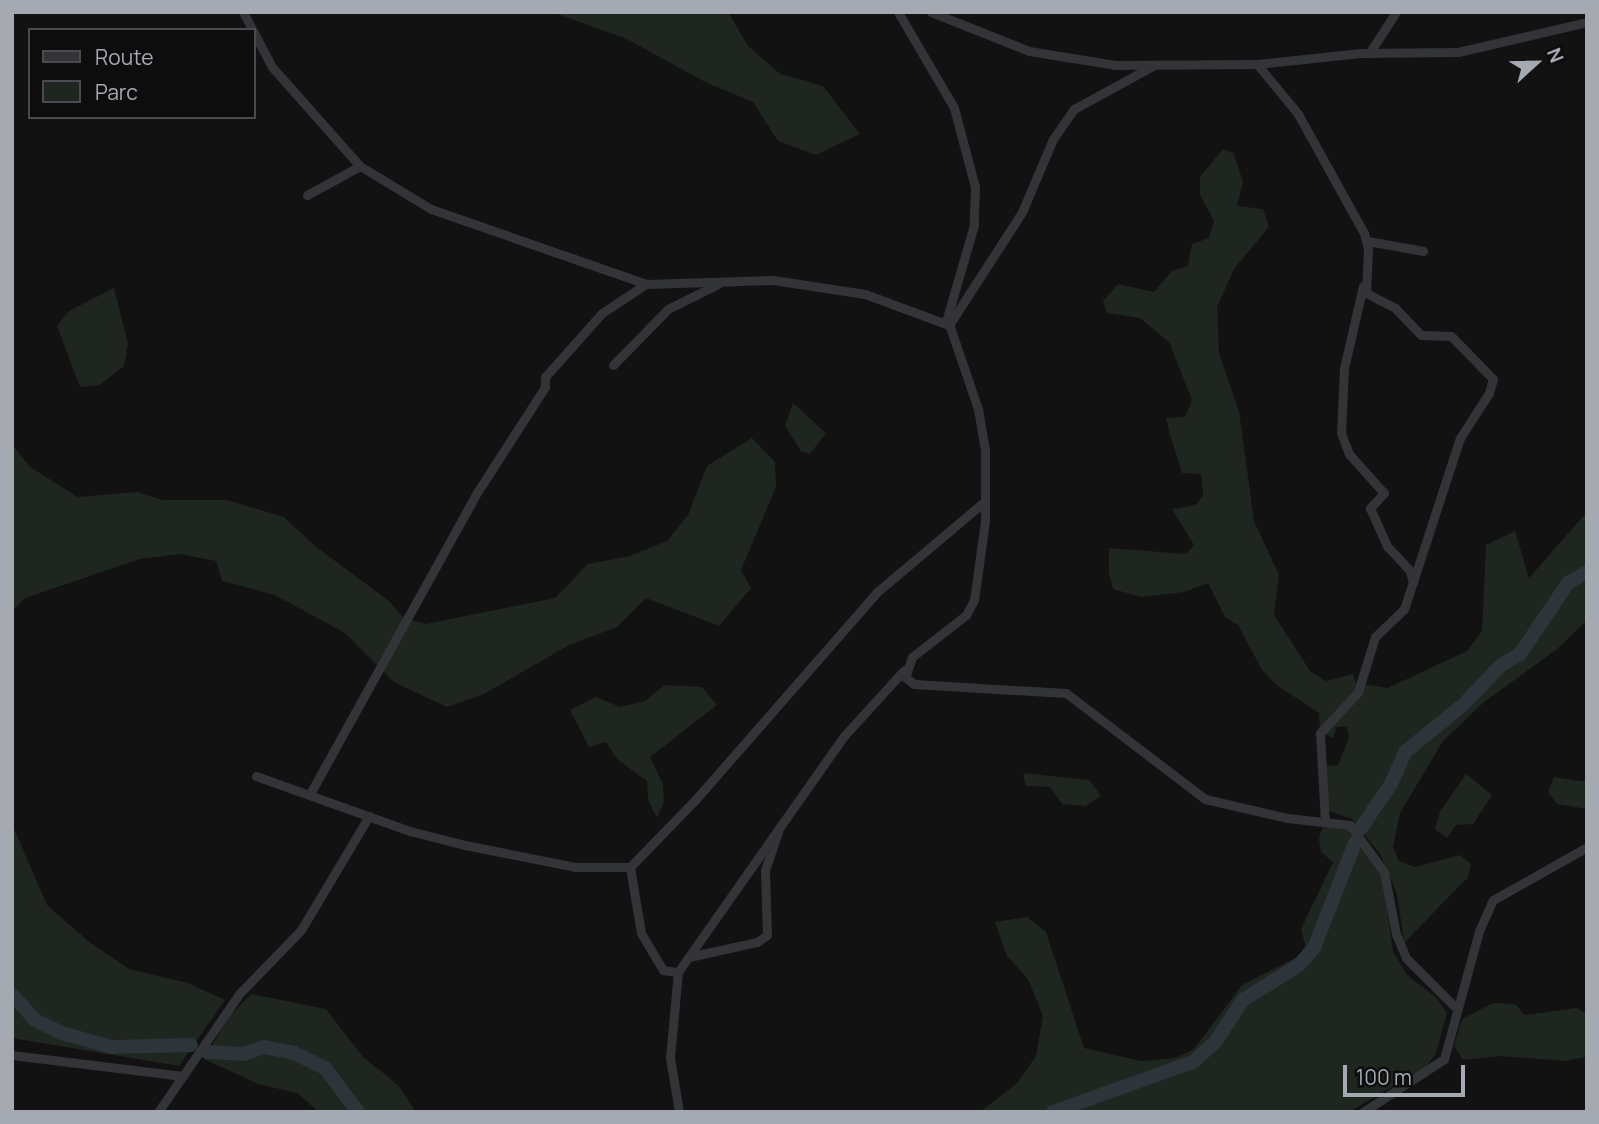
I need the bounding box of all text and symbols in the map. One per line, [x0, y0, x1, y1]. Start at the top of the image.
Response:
legend [28, 28, 256, 119]
north arrow [1501, 28, 1571, 98]
text: Route [95, 43, 153, 71]
text: N [1541, 44, 1570, 66]
text: Parc [95, 78, 138, 106]
scale bar [1347, 1050, 1470, 1094]
text: 100 m [1356, 1063, 1412, 1091]

